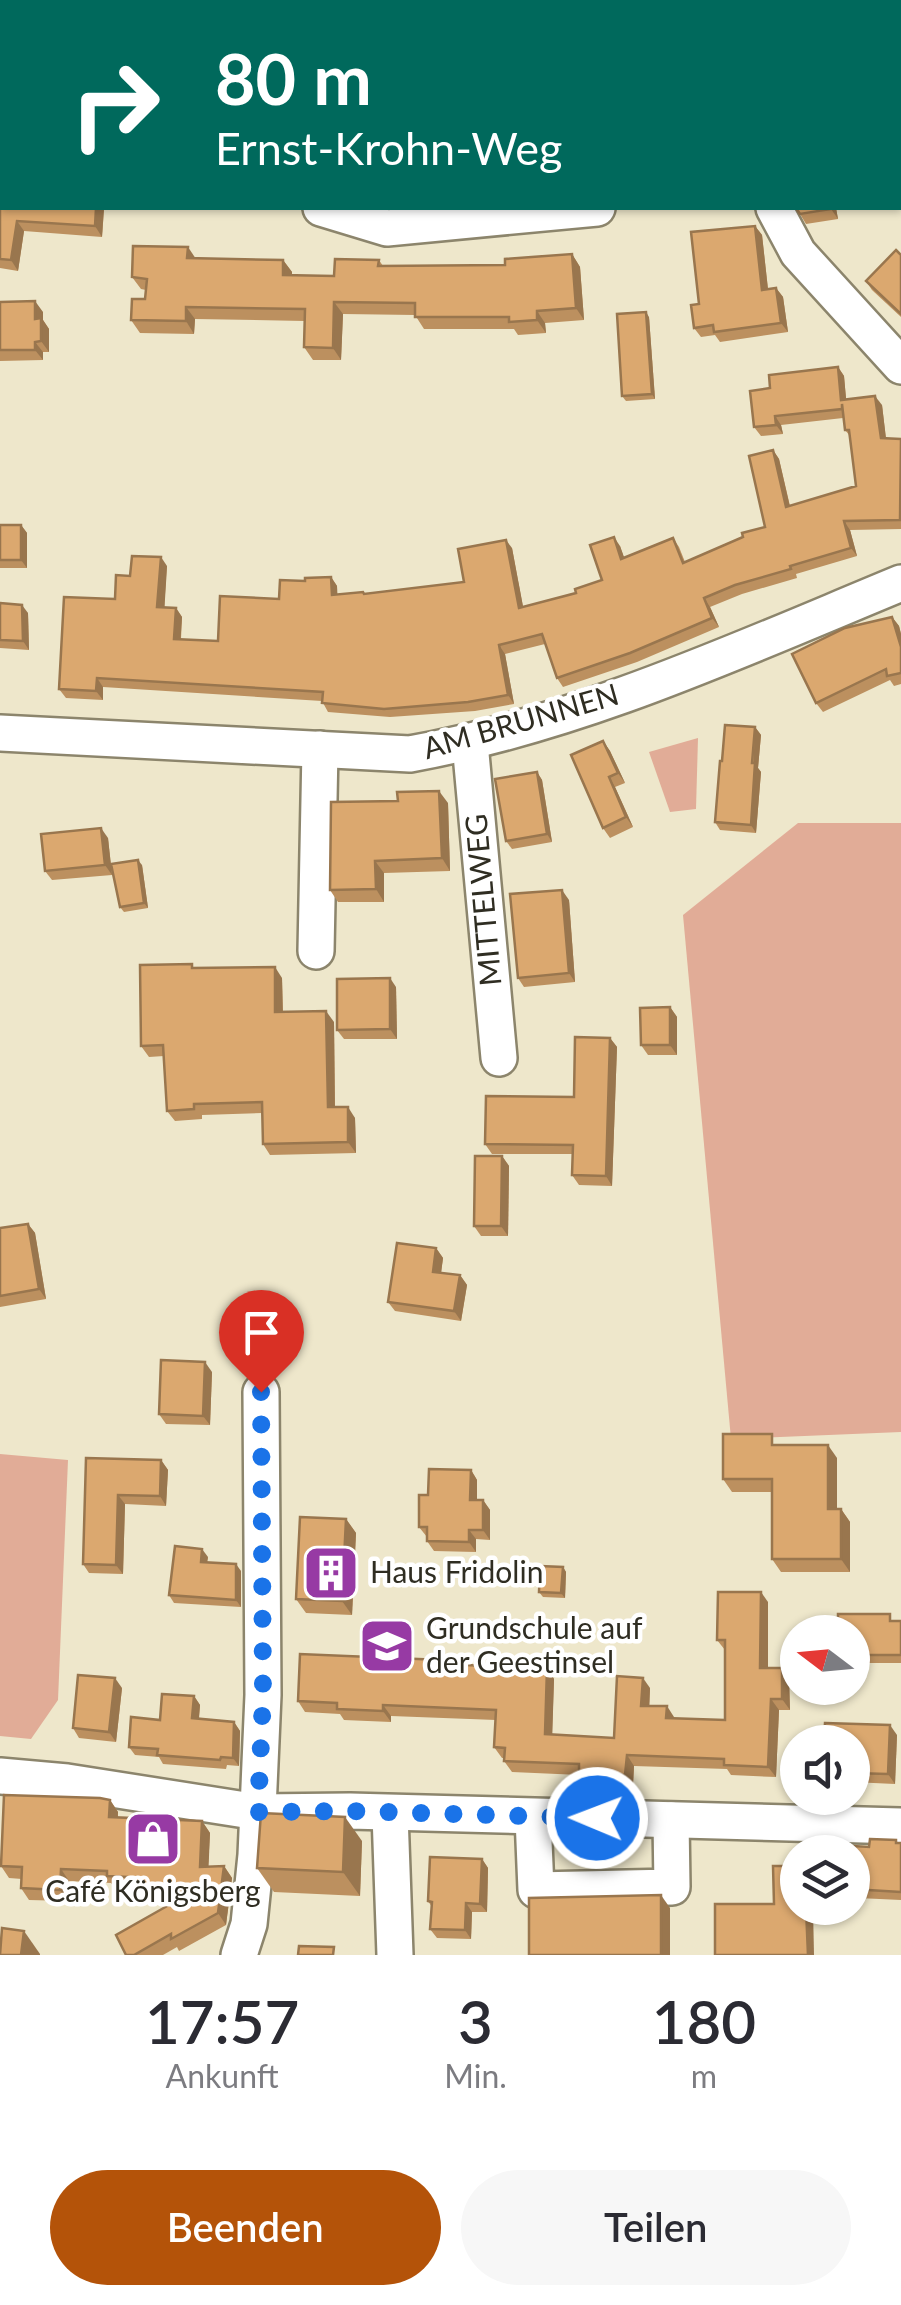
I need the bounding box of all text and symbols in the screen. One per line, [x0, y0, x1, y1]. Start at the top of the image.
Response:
text: 80 m [215, 36, 372, 120]
icon: right [50, 40, 180, 170]
text: Ernst-Krohn-Weg [215, 121, 562, 175]
street label: AM BRUNNEN [418, 675, 623, 765]
street label: MITTELWEG [457, 813, 507, 988]
pin [219, 1290, 304, 1393]
icon: arrive [234, 1305, 289, 1360]
building icon: Haus Fridolin [301, 1543, 361, 1603]
place label: Haus Fridolin [370, 1553, 543, 1589]
place label: Grundschule auf der Geestinsel [426, 1609, 643, 1679]
north arrow [780, 1615, 870, 1705]
map controls [780, 1615, 870, 1925]
school or university icon: Grundschule auf der Geestinsel [357, 1616, 417, 1676]
button: sound [780, 1725, 870, 1815]
position arrow [545, 1766, 649, 1870]
shop icon: Café Königsberg [123, 1809, 183, 1869]
button: layers [780, 1835, 870, 1925]
place label: Café Königsberg [45, 1872, 261, 1908]
text: 17:57 [145, 1985, 299, 2057]
text: 3 [458, 1985, 493, 2057]
text: 180 [652, 1985, 756, 2057]
text: Ankunft [166, 2056, 279, 2095]
text: Min. [444, 2056, 507, 2095]
text: m [691, 2056, 717, 2095]
button: Beenden [50, 2170, 441, 2285]
button: Teilen [461, 2170, 851, 2285]

